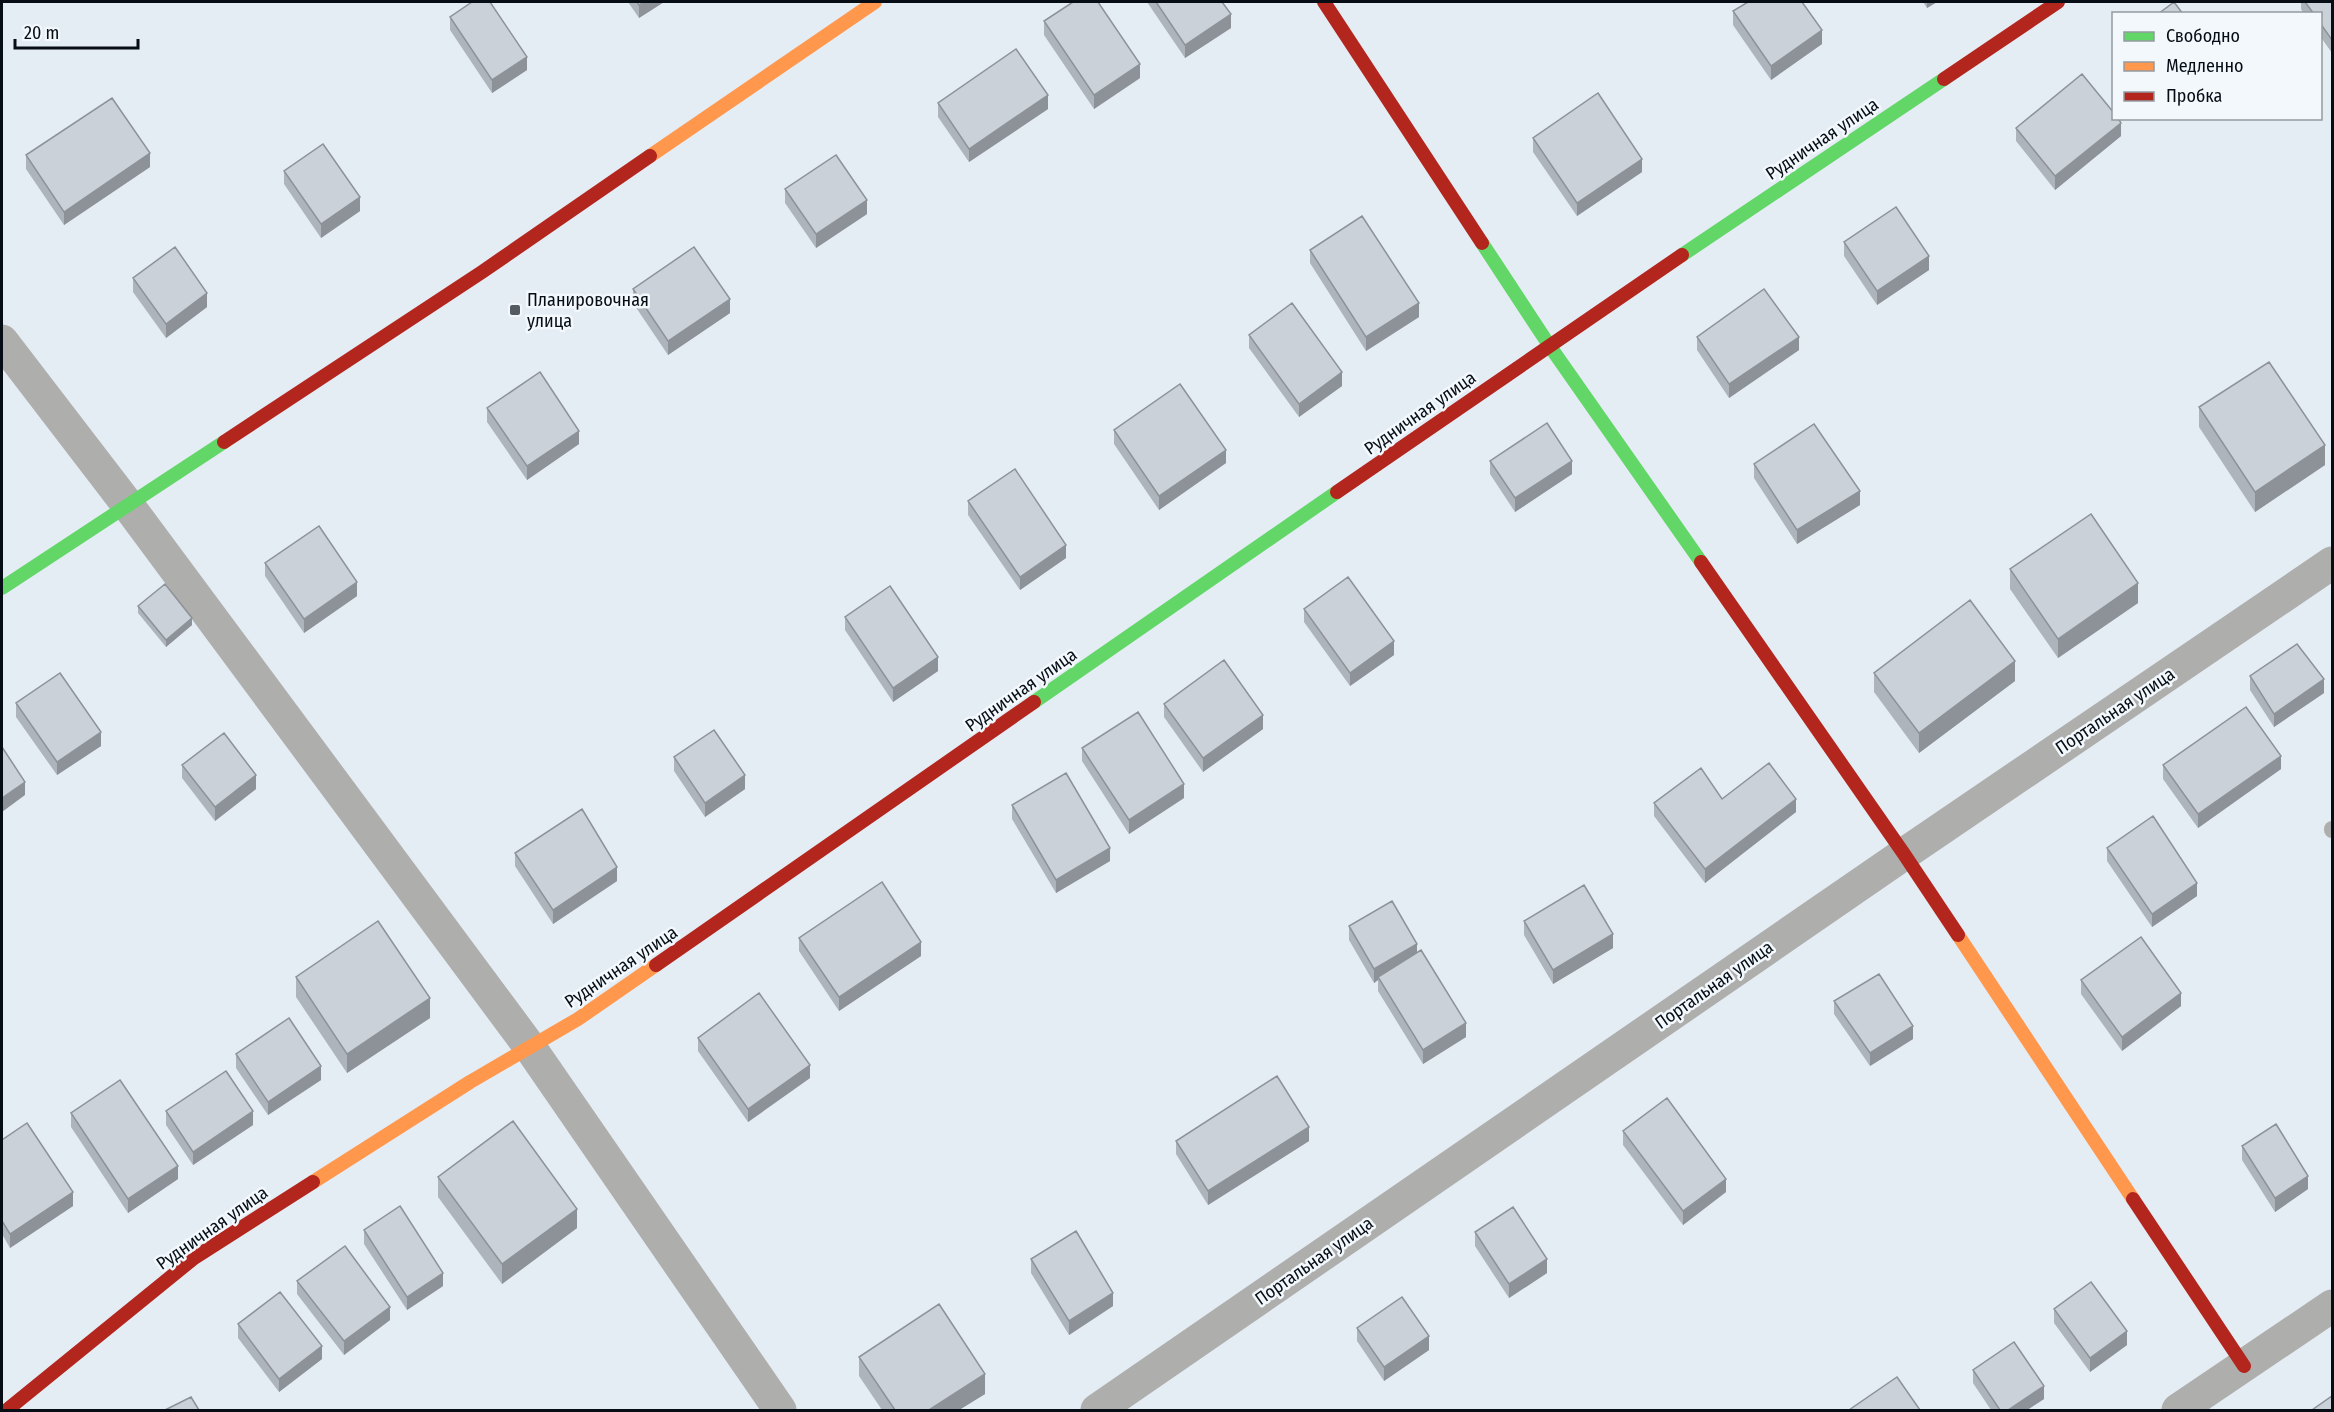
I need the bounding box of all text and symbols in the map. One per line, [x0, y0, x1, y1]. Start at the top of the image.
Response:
scale bar [15, 12, 138, 50]
legend [2112, 12, 2322, 120]
text: 20 m [24, 22, 59, 44]
text: Свободно [2166, 25, 2240, 47]
text: Медленно [2166, 55, 2244, 77]
text: Пробка [2166, 85, 2222, 107]
street label: Рудничная улица [1762, 93, 1883, 185]
place label: Планировочная улица [527, 289, 649, 332]
marker: Планировочная улица [508, 303, 522, 317]
street label: Рудничная улица [1360, 366, 1480, 460]
street label: Рудничная улица [961, 643, 1081, 737]
street label: Портальная улица [2051, 663, 2179, 759]
street label: Рудничная улица [561, 921, 682, 1013]
street label: Портальная улица [1651, 936, 1777, 1034]
street label: Рудничная улица [152, 1181, 272, 1275]
street label: Портальная улица [1251, 1212, 1377, 1310]

